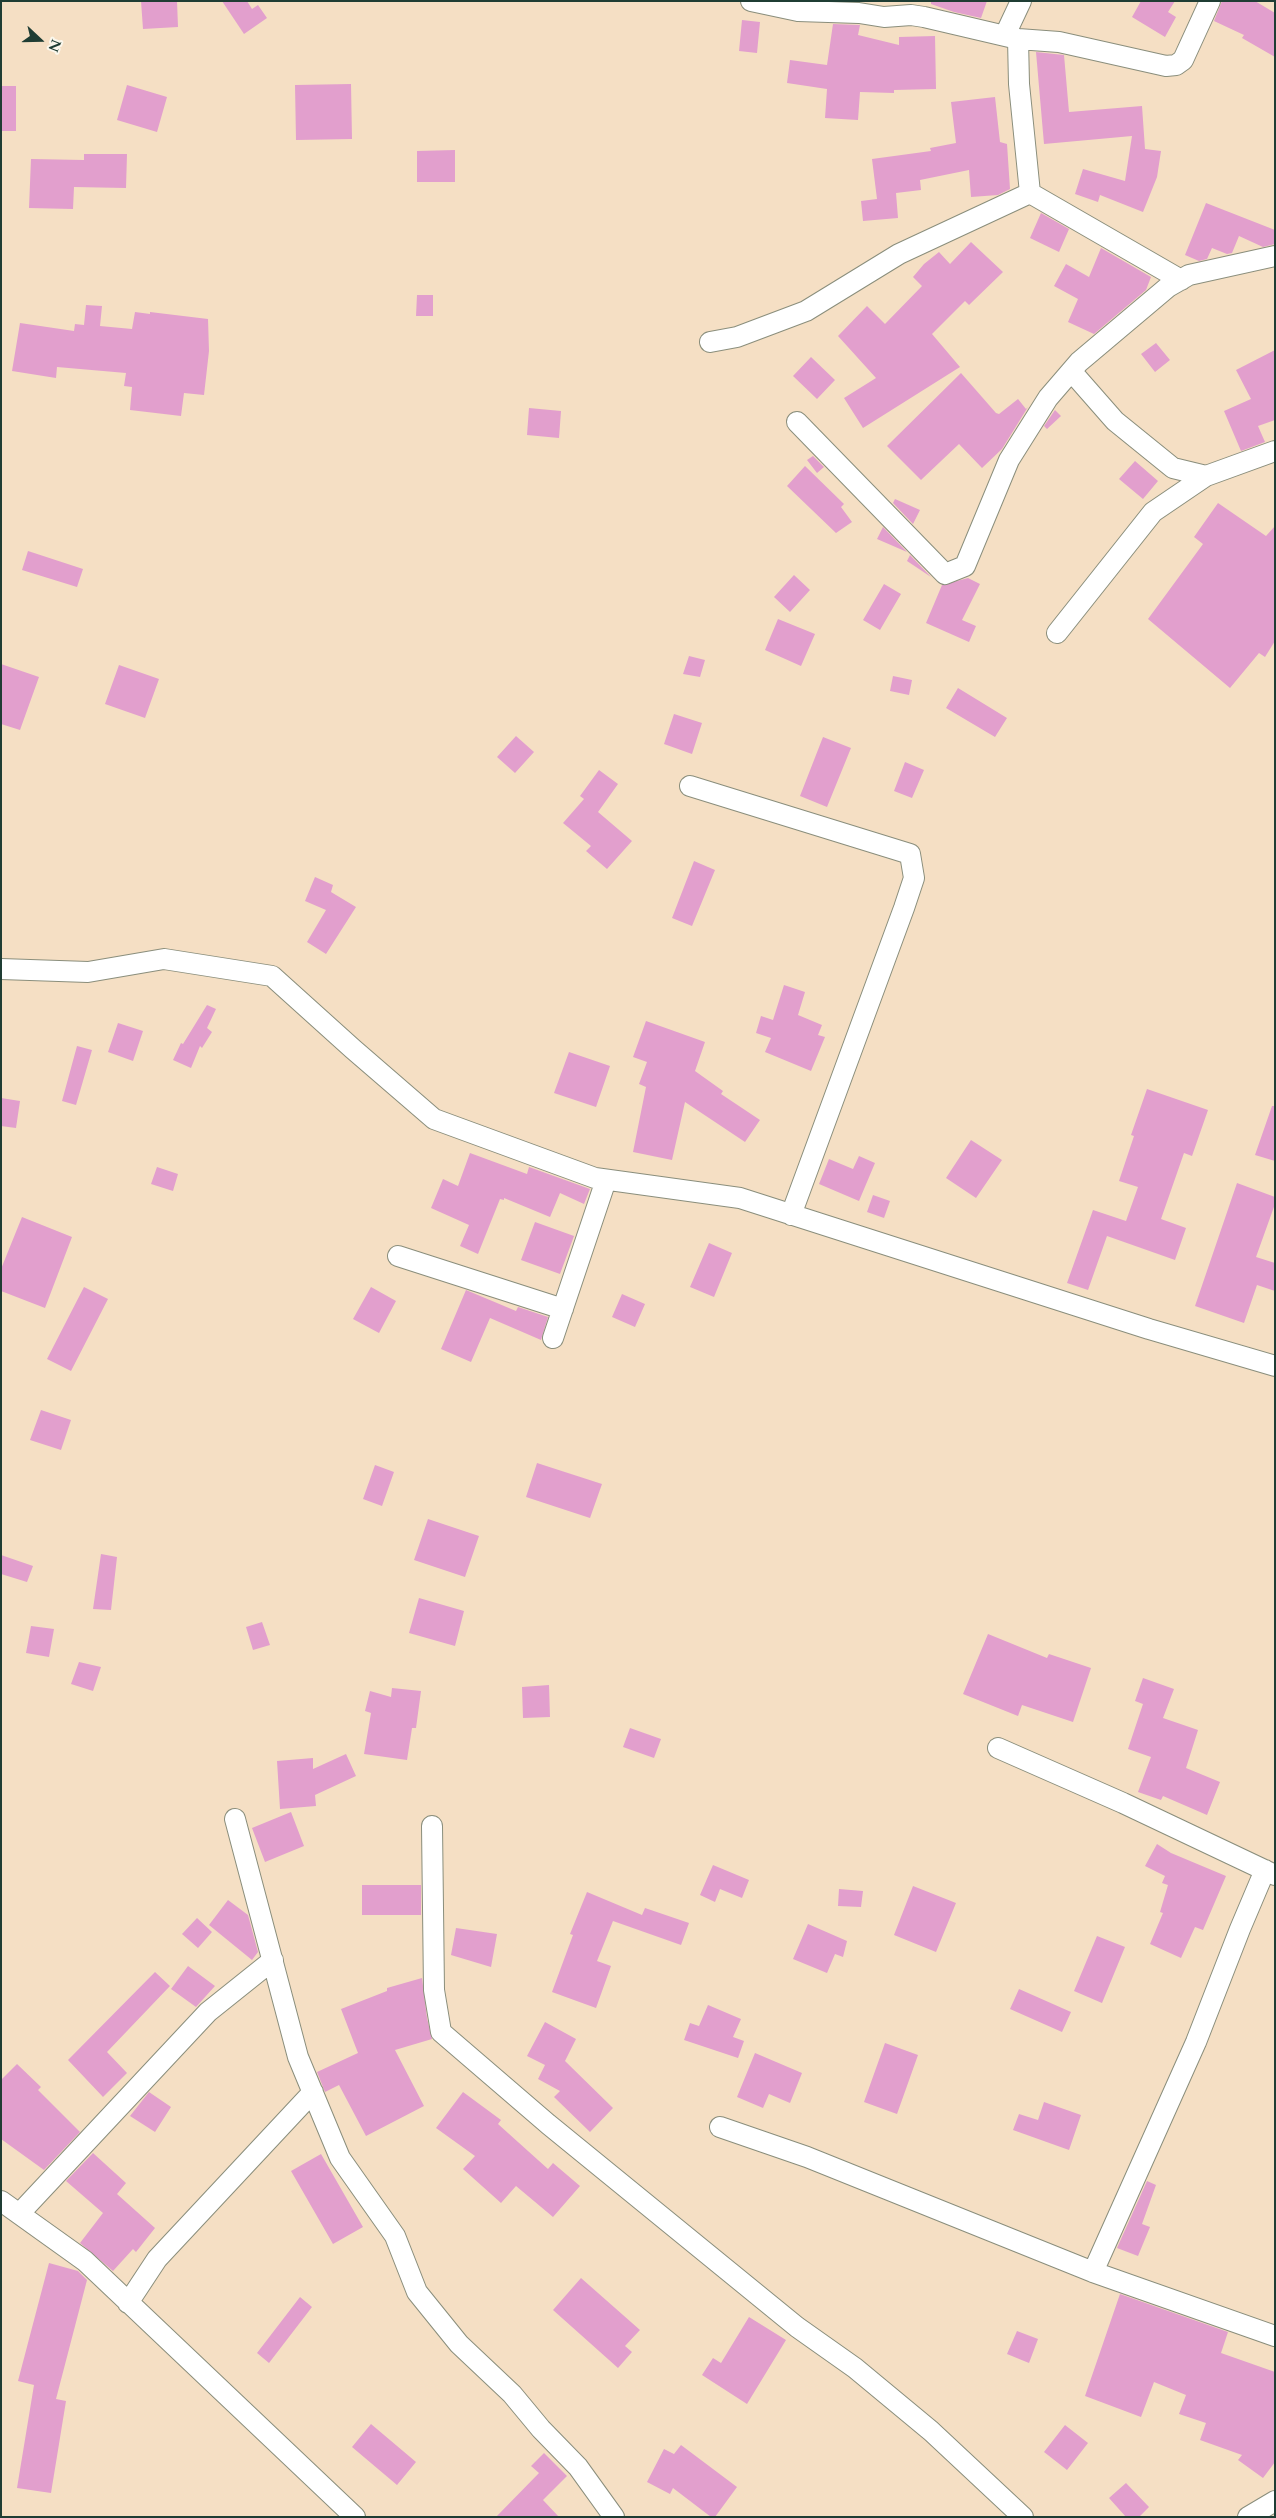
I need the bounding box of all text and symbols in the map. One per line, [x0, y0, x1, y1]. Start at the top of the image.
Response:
north arrow [15, 15, 65, 65]
text: N [43, 36, 66, 55]

